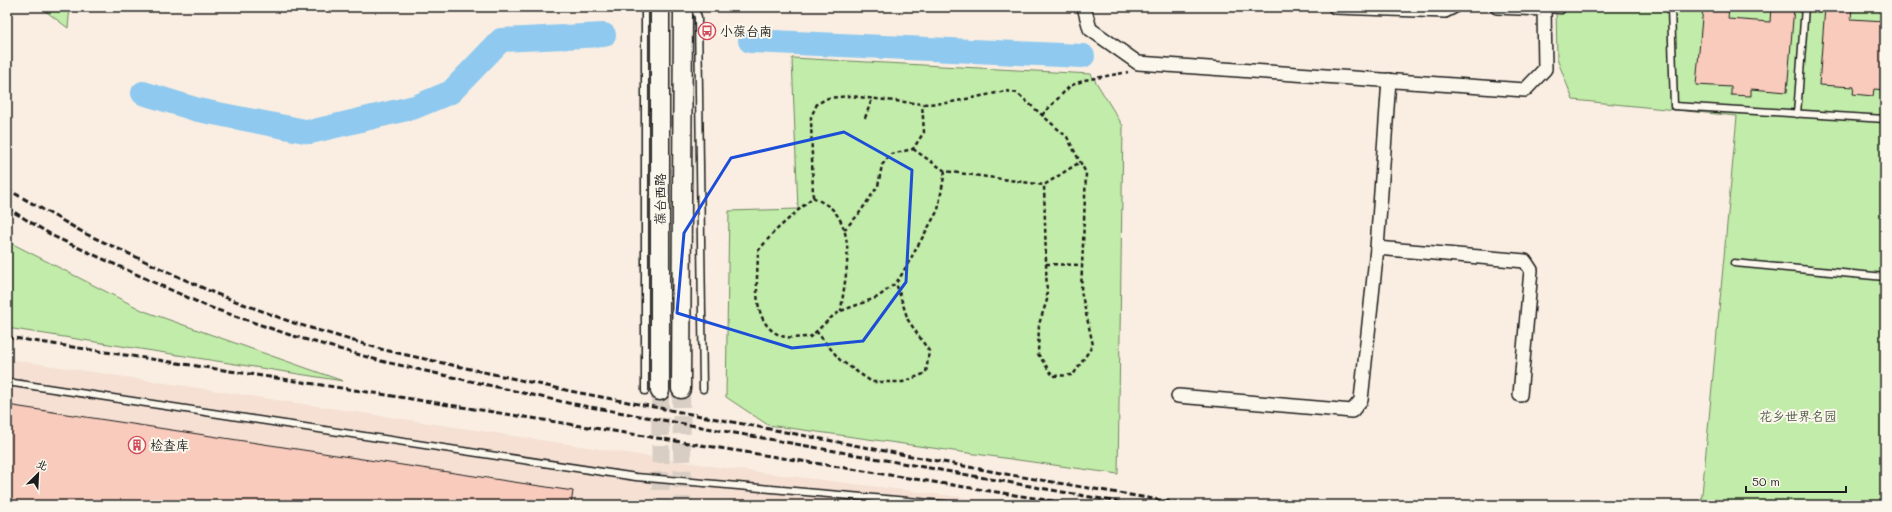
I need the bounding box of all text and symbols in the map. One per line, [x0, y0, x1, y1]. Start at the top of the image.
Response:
bus stop icon: 小葆台南 [697, 21, 717, 41]
place label: 小葆台南 [720, 22, 772, 39]
street label: 葆台西路 [651, 173, 668, 225]
park label: 花乡世界名园 [1759, 407, 1837, 424]
building icon: 检查库 [127, 435, 147, 455]
place label: 检查库 [150, 436, 189, 453]
north arrow [18, 454, 58, 494]
text: 北 [34, 455, 50, 473]
scale bar [1746, 468, 1846, 494]
text: 50 m [1752, 473, 1780, 489]

